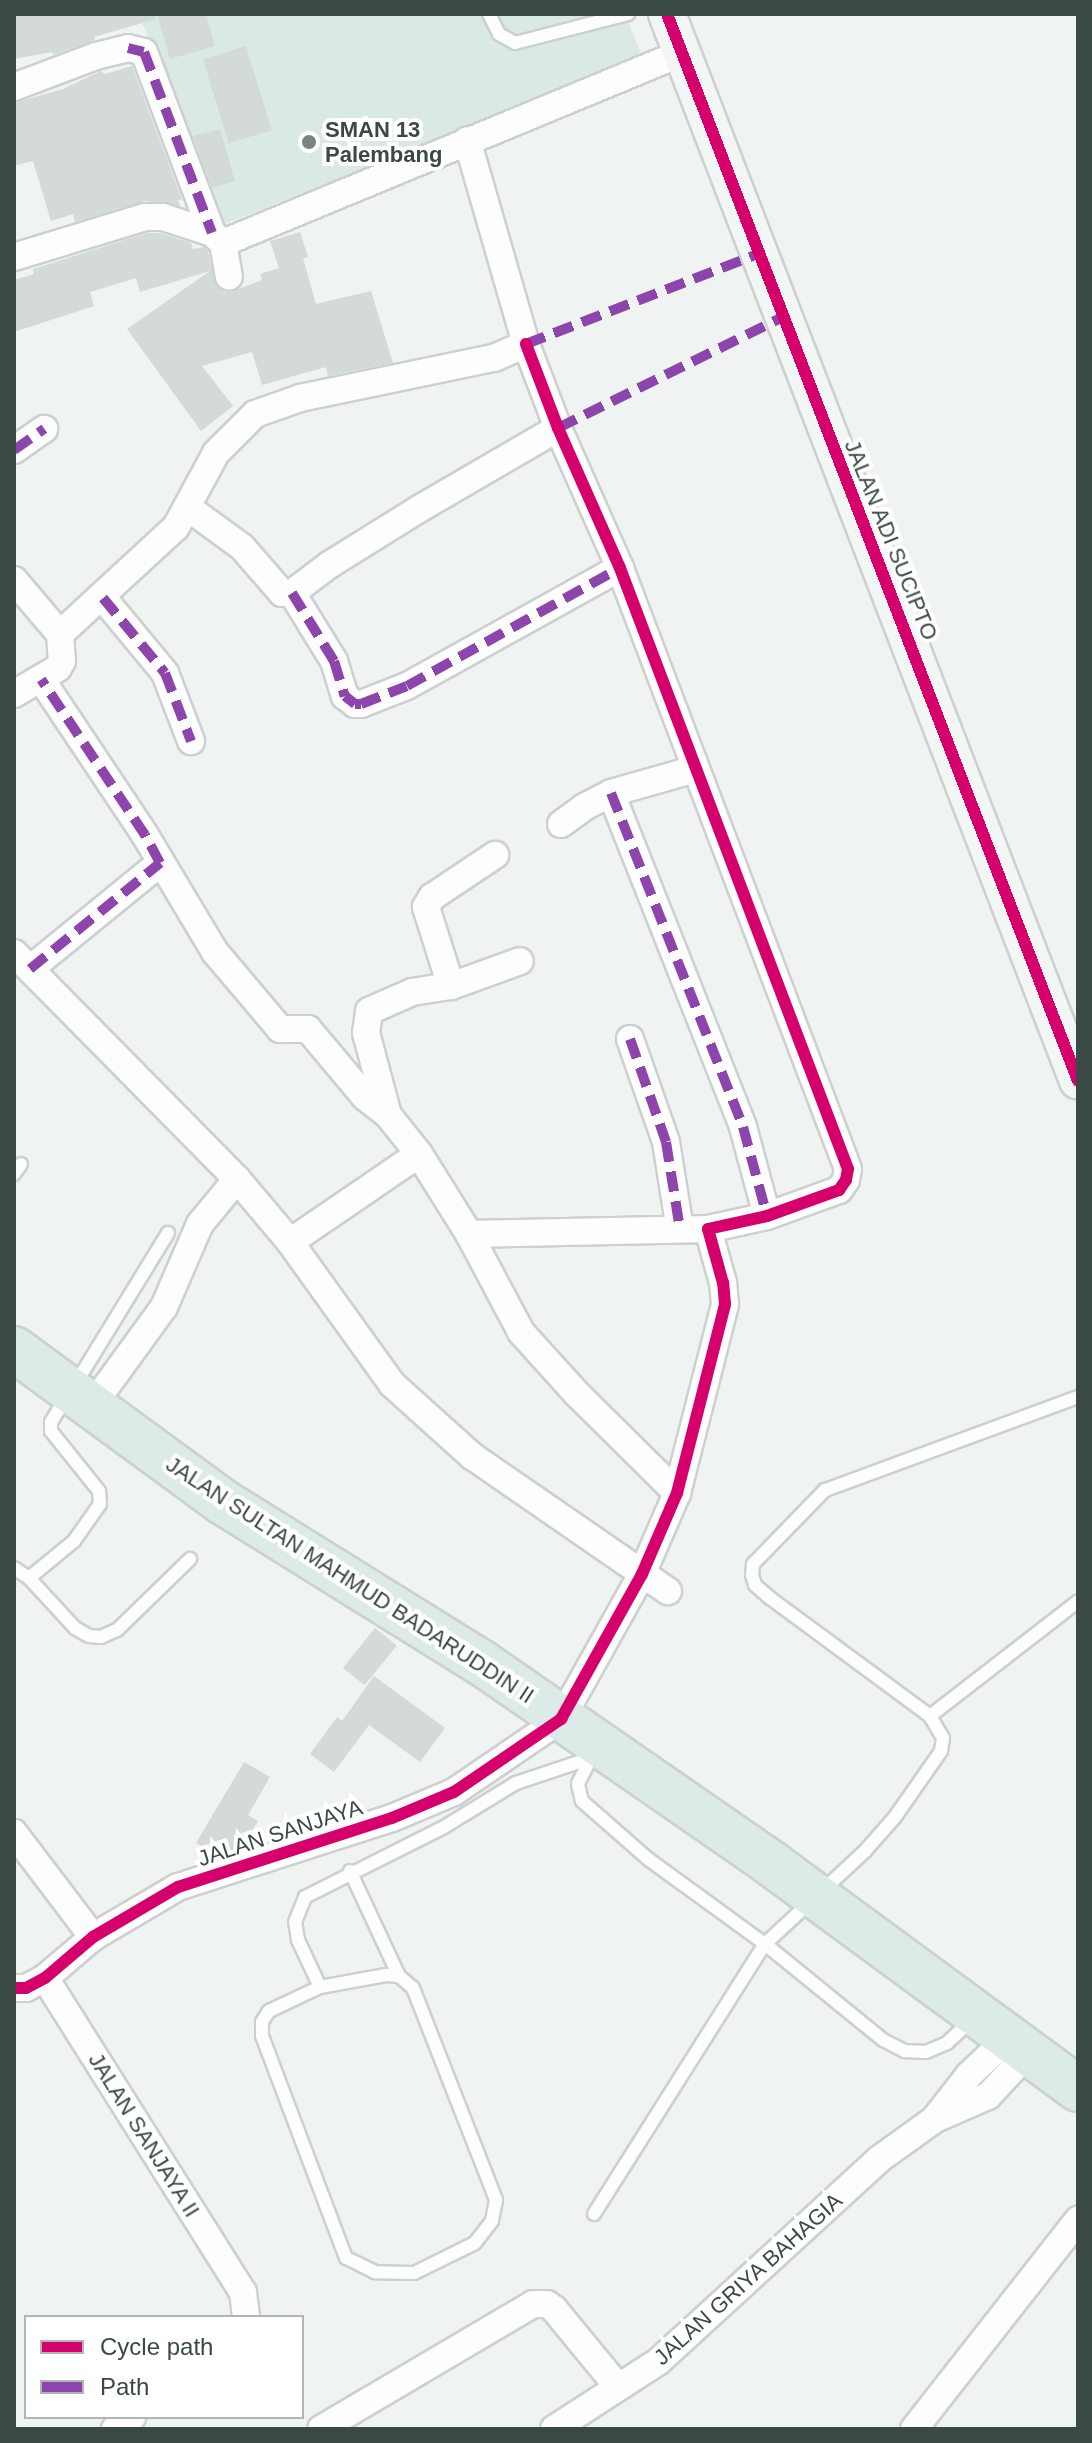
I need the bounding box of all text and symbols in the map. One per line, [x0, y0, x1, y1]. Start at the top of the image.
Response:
place label: SMAN 13 Palembang [325, 116, 442, 168]
marker: SMAN 13 Palembang [300, 133, 318, 151]
street label: JALAN ADI SUCIPTO [839, 435, 943, 645]
street label: JALAN SULTAN MAHMUD BADARUDDIN II [161, 1451, 539, 1709]
street label: JALAN SANJAYA [194, 1794, 366, 1872]
street label: JALAN SANJAYA II [82, 2047, 206, 2223]
street label: JALAN GRIYA BAHAGIA [648, 2187, 848, 2371]
legend [24, 2315, 304, 2419]
text: Cycle path [100, 2333, 213, 2360]
text: Path [100, 2373, 149, 2400]

